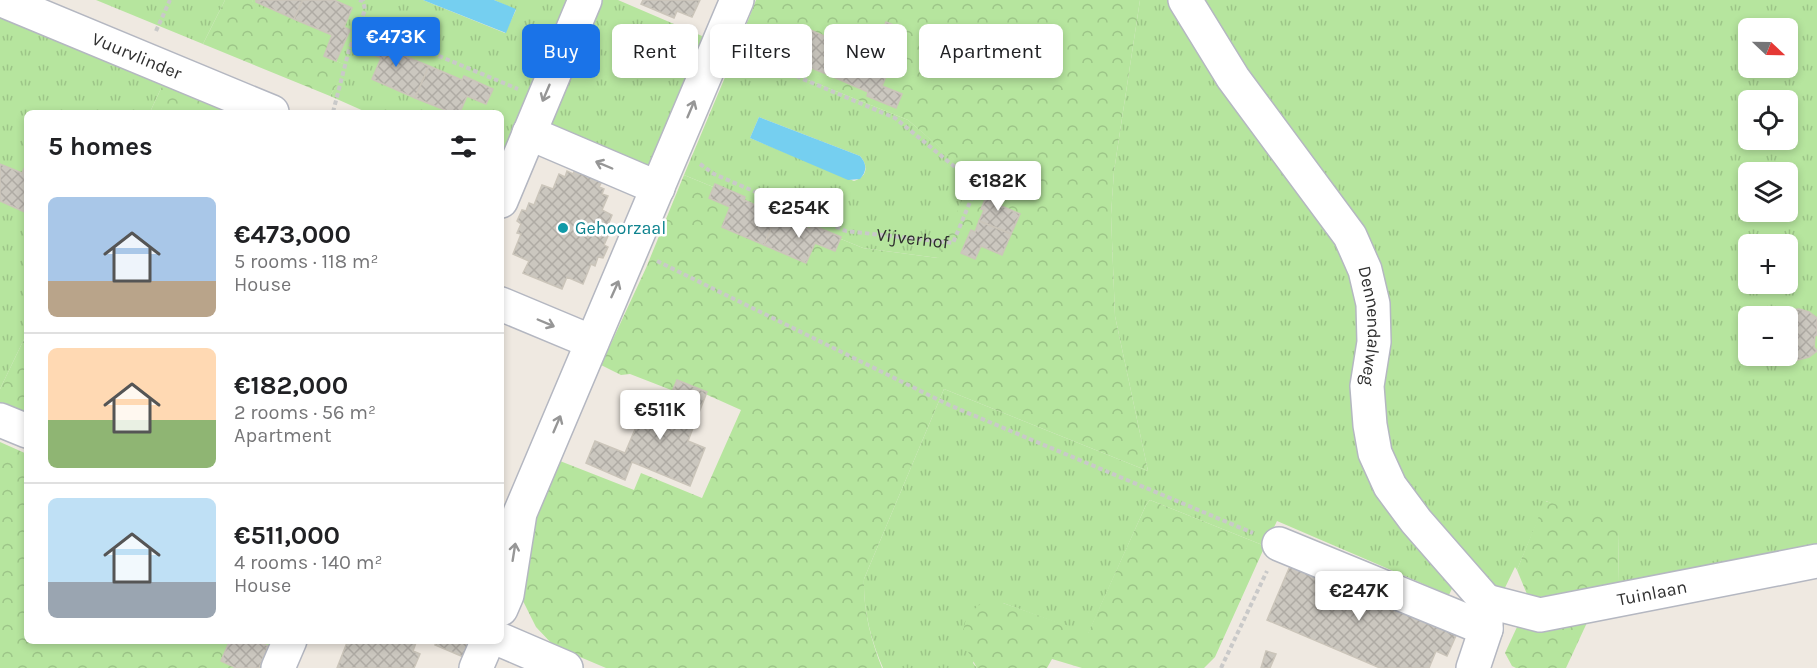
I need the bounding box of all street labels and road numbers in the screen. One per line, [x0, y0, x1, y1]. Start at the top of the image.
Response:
street label: Vuurvlinder [89, 28, 186, 85]
street label: Vijverhof [875, 223, 951, 254]
street label: Dennendalweg [1353, 264, 1385, 387]
street label: Tuinlaan [1615, 576, 1689, 611]

